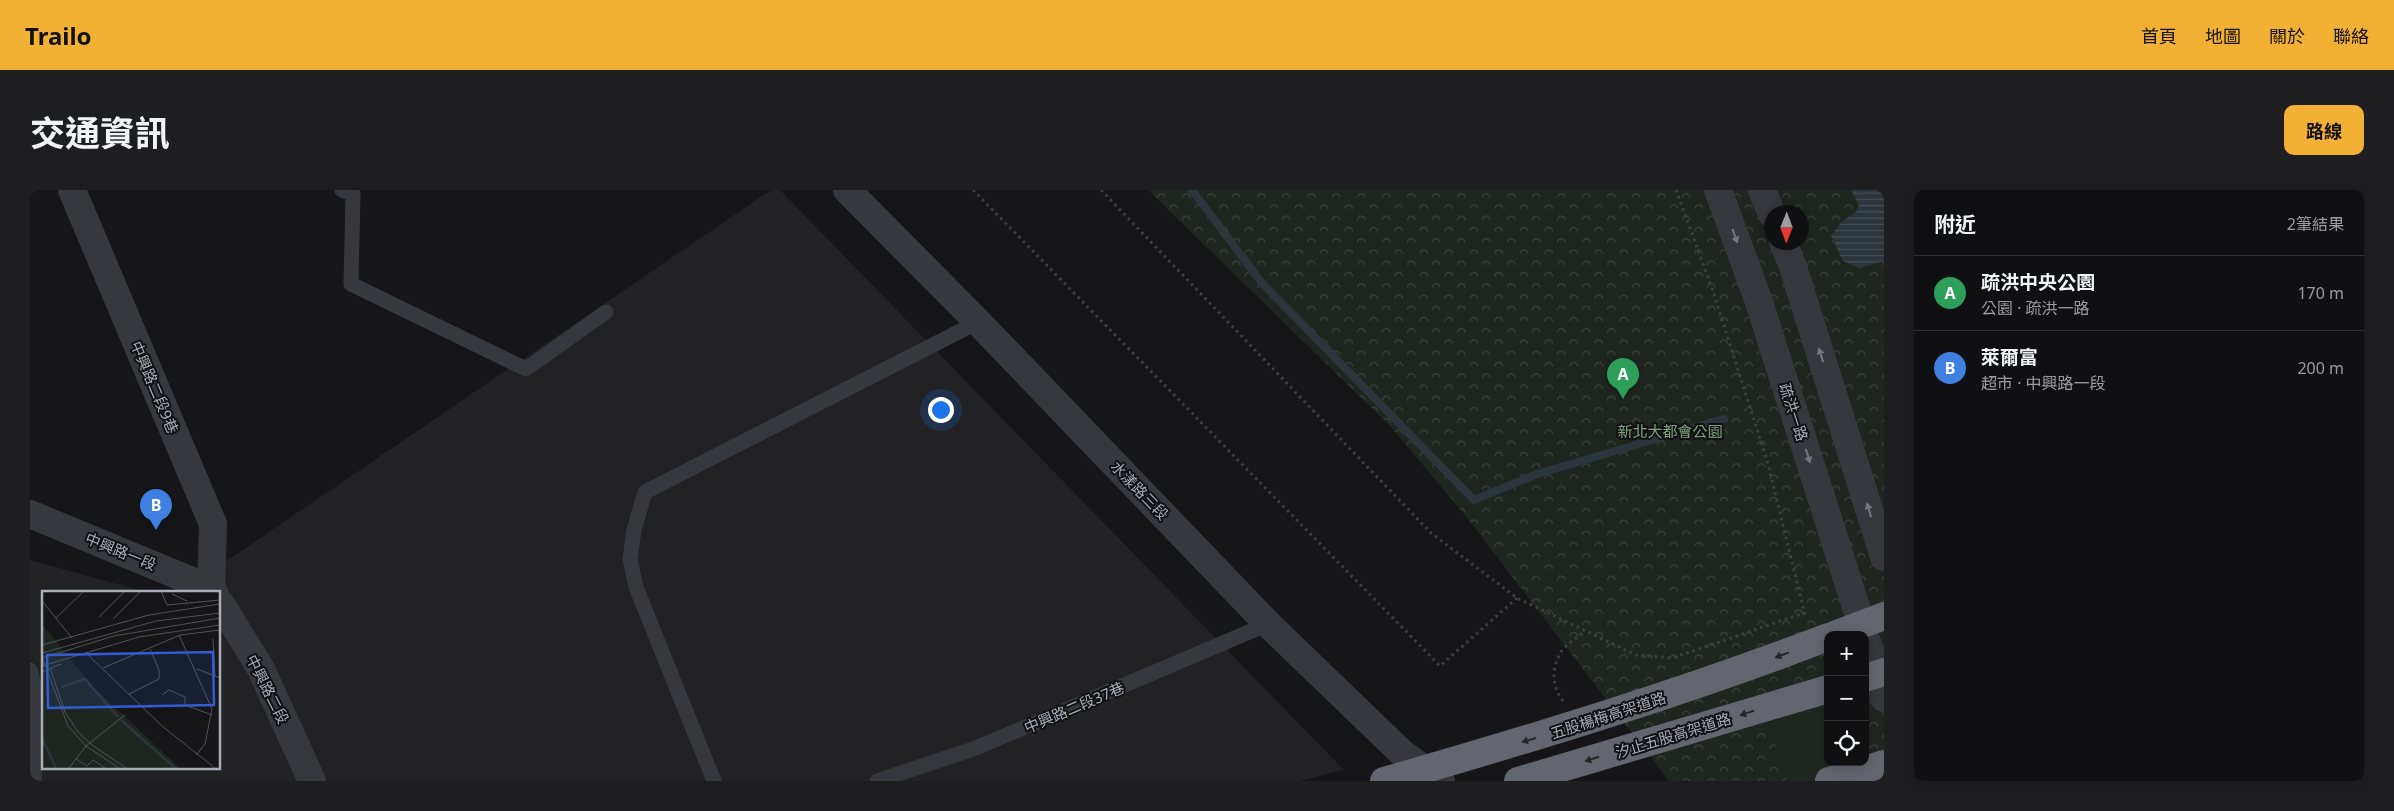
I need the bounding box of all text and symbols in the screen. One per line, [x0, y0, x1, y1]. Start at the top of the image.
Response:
text: Trailo [25, 19, 92, 52]
text: 首頁 [2141, 24, 2177, 48]
text: 地圖 [2205, 24, 2241, 48]
text: 關於 [2269, 24, 2305, 48]
text: 聯絡 [2333, 24, 2369, 48]
button: 路線 [2284, 105, 2364, 155]
text: 交通資訊 [30, 109, 170, 156]
north arrow [1764, 205, 1809, 250]
text: 附近 [1934, 210, 1976, 238]
text: 2筆結果 [2287, 213, 2344, 235]
one-way arrow [1731, 229, 1739, 244]
text: 疏洪中央公園 [1981, 269, 2095, 295]
text: A [1944, 282, 1956, 304]
text: 170 m [2297, 282, 2344, 304]
text: 公園 · 疏洪一路 [1981, 297, 2090, 319]
street label: 中興路二段9巷 [127, 338, 183, 436]
text: 萊爾富 [1981, 344, 2038, 370]
one-way arrow [1816, 348, 1824, 363]
text: B [1945, 357, 1955, 379]
text: 200 m [2297, 357, 2344, 379]
pin: A [1607, 358, 1639, 399]
text: 超市 · 中興路一段 [1981, 372, 2106, 394]
street label: 疏洪一路 [1775, 380, 1813, 444]
your location [928, 397, 954, 423]
park label: 新北大都會公園 [1617, 421, 1723, 441]
one-way arrow [1805, 449, 1813, 464]
street label: 水漾路三段 [1107, 456, 1173, 524]
pin: B [140, 489, 172, 530]
one-way arrow [1865, 503, 1873, 518]
street label: 中興路一段 [82, 528, 160, 574]
inset map [42, 591, 220, 768]
map controls [1824, 631, 1869, 766]
button: + [1824, 631, 1869, 676]
street label: 中興路二段 [242, 651, 294, 727]
one-way arrow [1774, 651, 1789, 659]
button: − [1824, 676, 1869, 721]
street label: 中興路二段37巷 [1021, 677, 1127, 737]
street label: 五股楊梅高架道路 [1548, 687, 1668, 743]
street label: 汐止五股高架道路 [1613, 708, 1733, 762]
one-way arrow [1740, 709, 1755, 717]
button: locate [1824, 721, 1869, 766]
one-way arrow [1521, 736, 1536, 744]
one-way arrow [1584, 756, 1599, 764]

